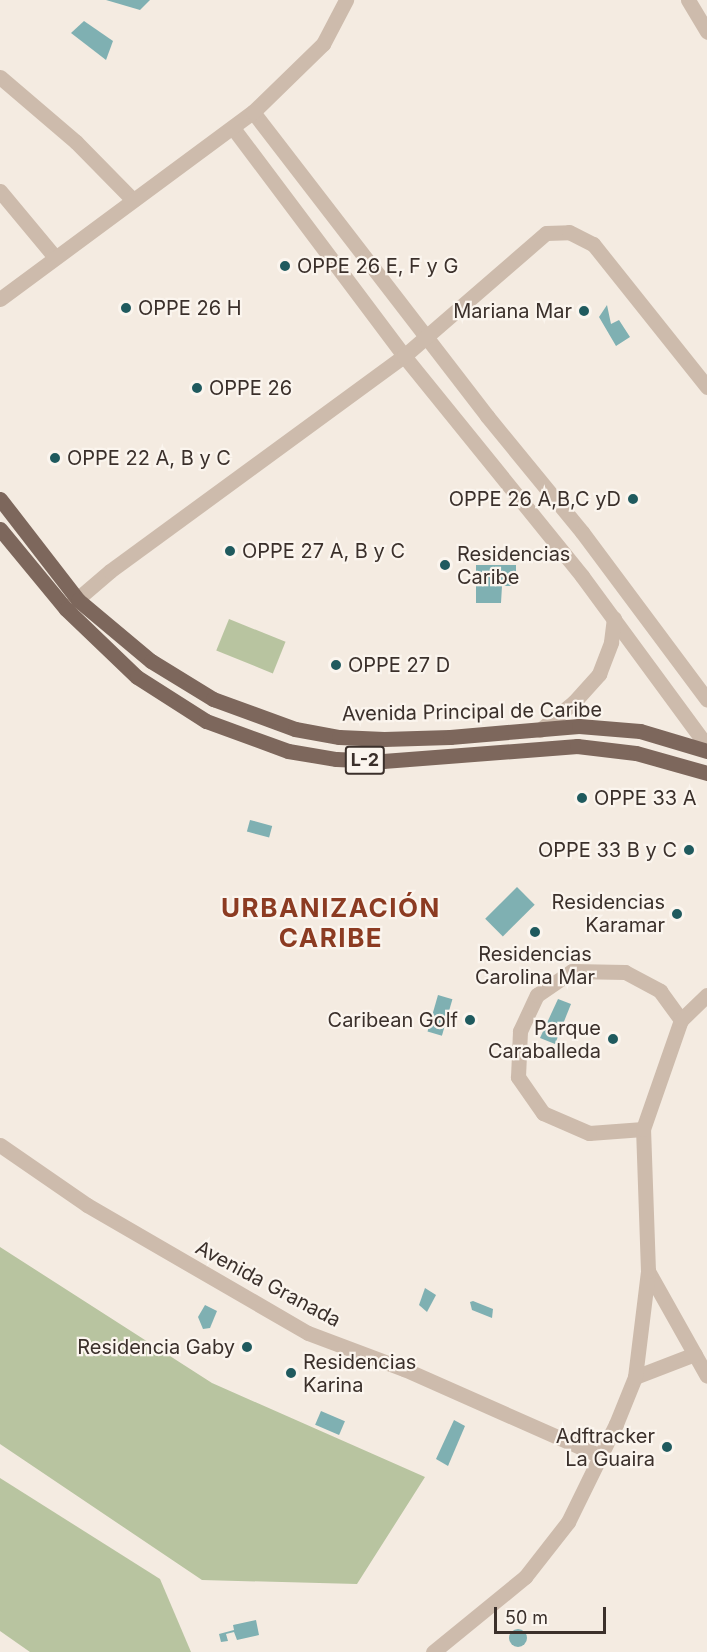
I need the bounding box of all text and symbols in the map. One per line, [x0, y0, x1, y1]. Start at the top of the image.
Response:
place label: OPPE 26 E, F y G [297, 254, 458, 278]
marker: OPPE 26 E, F y G [278, 259, 292, 273]
place label: OPPE 26 H [138, 296, 242, 320]
place label: Mariana Mar [453, 299, 572, 323]
marker: OPPE 26 H [119, 301, 133, 315]
marker: Mariana Mar [577, 304, 591, 318]
place label: OPPE 26 [209, 376, 292, 400]
marker: OPPE 26 [190, 381, 204, 395]
place label: OPPE 22 A, B y C [67, 446, 231, 470]
marker: OPPE 22 A, B y C [48, 451, 62, 465]
place label: OPPE 26 A,B,C yD [449, 487, 621, 511]
marker: OPPE 26 A,B,C yD [626, 492, 640, 506]
place label: OPPE 27 A, B y C [242, 539, 405, 563]
place label: Residencias Caribe [457, 542, 570, 589]
marker: OPPE 27 A, B y C [223, 544, 237, 558]
marker: Residencias Caribe [438, 558, 452, 572]
place label: OPPE 27 D [348, 653, 450, 677]
marker: OPPE 27 D [329, 658, 343, 672]
street label: Avenida Principal de Caribe [342, 698, 602, 726]
road number: L-2 [344, 745, 386, 775]
place label: OPPE 33 A [594, 786, 697, 810]
marker: OPPE 33 A [575, 791, 589, 805]
place label: OPPE 33 B y C [538, 838, 677, 862]
marker: OPPE 33 B y C [682, 843, 696, 857]
place label: Residencias Karamar [552, 891, 665, 938]
district label: URBANIZACIÓN CARIBE [221, 892, 441, 954]
marker: Residencias Karamar [670, 907, 684, 921]
marker: Residencias Carolina Mar [528, 925, 542, 939]
place label: Residencias Carolina Mar [475, 942, 595, 989]
place label: Caribean Golf [328, 1008, 458, 1032]
marker: Caribean Golf [463, 1013, 477, 1027]
place label: Parque Caraballeda [488, 1016, 601, 1063]
marker: Parque Caraballeda [606, 1032, 620, 1046]
street label: Avenida Granada [191, 1236, 345, 1332]
place label: Residencia Gaby [77, 1335, 235, 1359]
marker: Residencia Gaby [240, 1340, 254, 1354]
place label: Residencias Karina [303, 1350, 416, 1397]
marker: Residencias Karina [284, 1366, 298, 1380]
place label: Adftracker La Guaira [556, 1424, 655, 1471]
marker: Adftracker La Guaira [660, 1440, 674, 1454]
scale bar [497, 1595, 610, 1633]
text: 50 m [505, 1607, 548, 1628]

